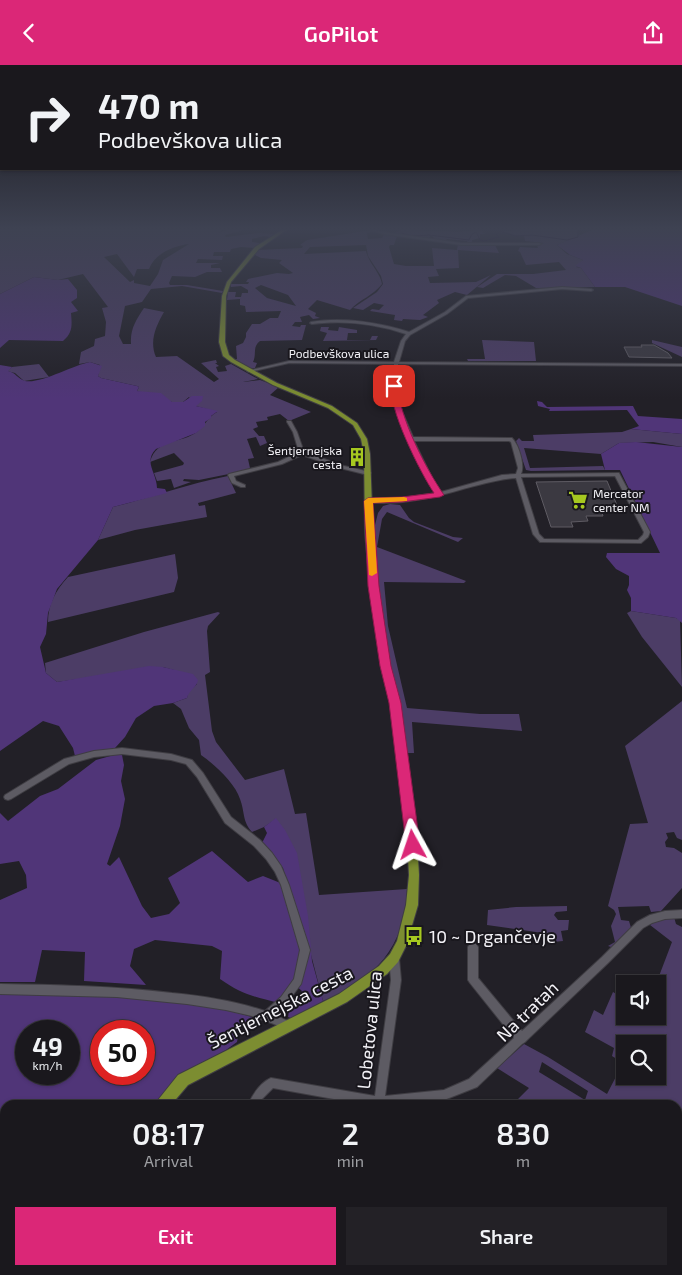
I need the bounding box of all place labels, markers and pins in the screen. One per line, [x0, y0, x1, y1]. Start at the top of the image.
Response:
pin [373, 365, 415, 407]
place label: Šentjernejska cesta [268, 443, 342, 471]
building icon: Šentjernejska cesta [346, 446, 368, 468]
place label: Mercator center NM [593, 486, 649, 514]
supermarket icon: Mercator center NM [567, 489, 589, 511]
bus stop icon: 10 ~ Drgančevje [403, 925, 425, 947]
place label: 10 ~ Drgančevje [429, 925, 556, 947]

